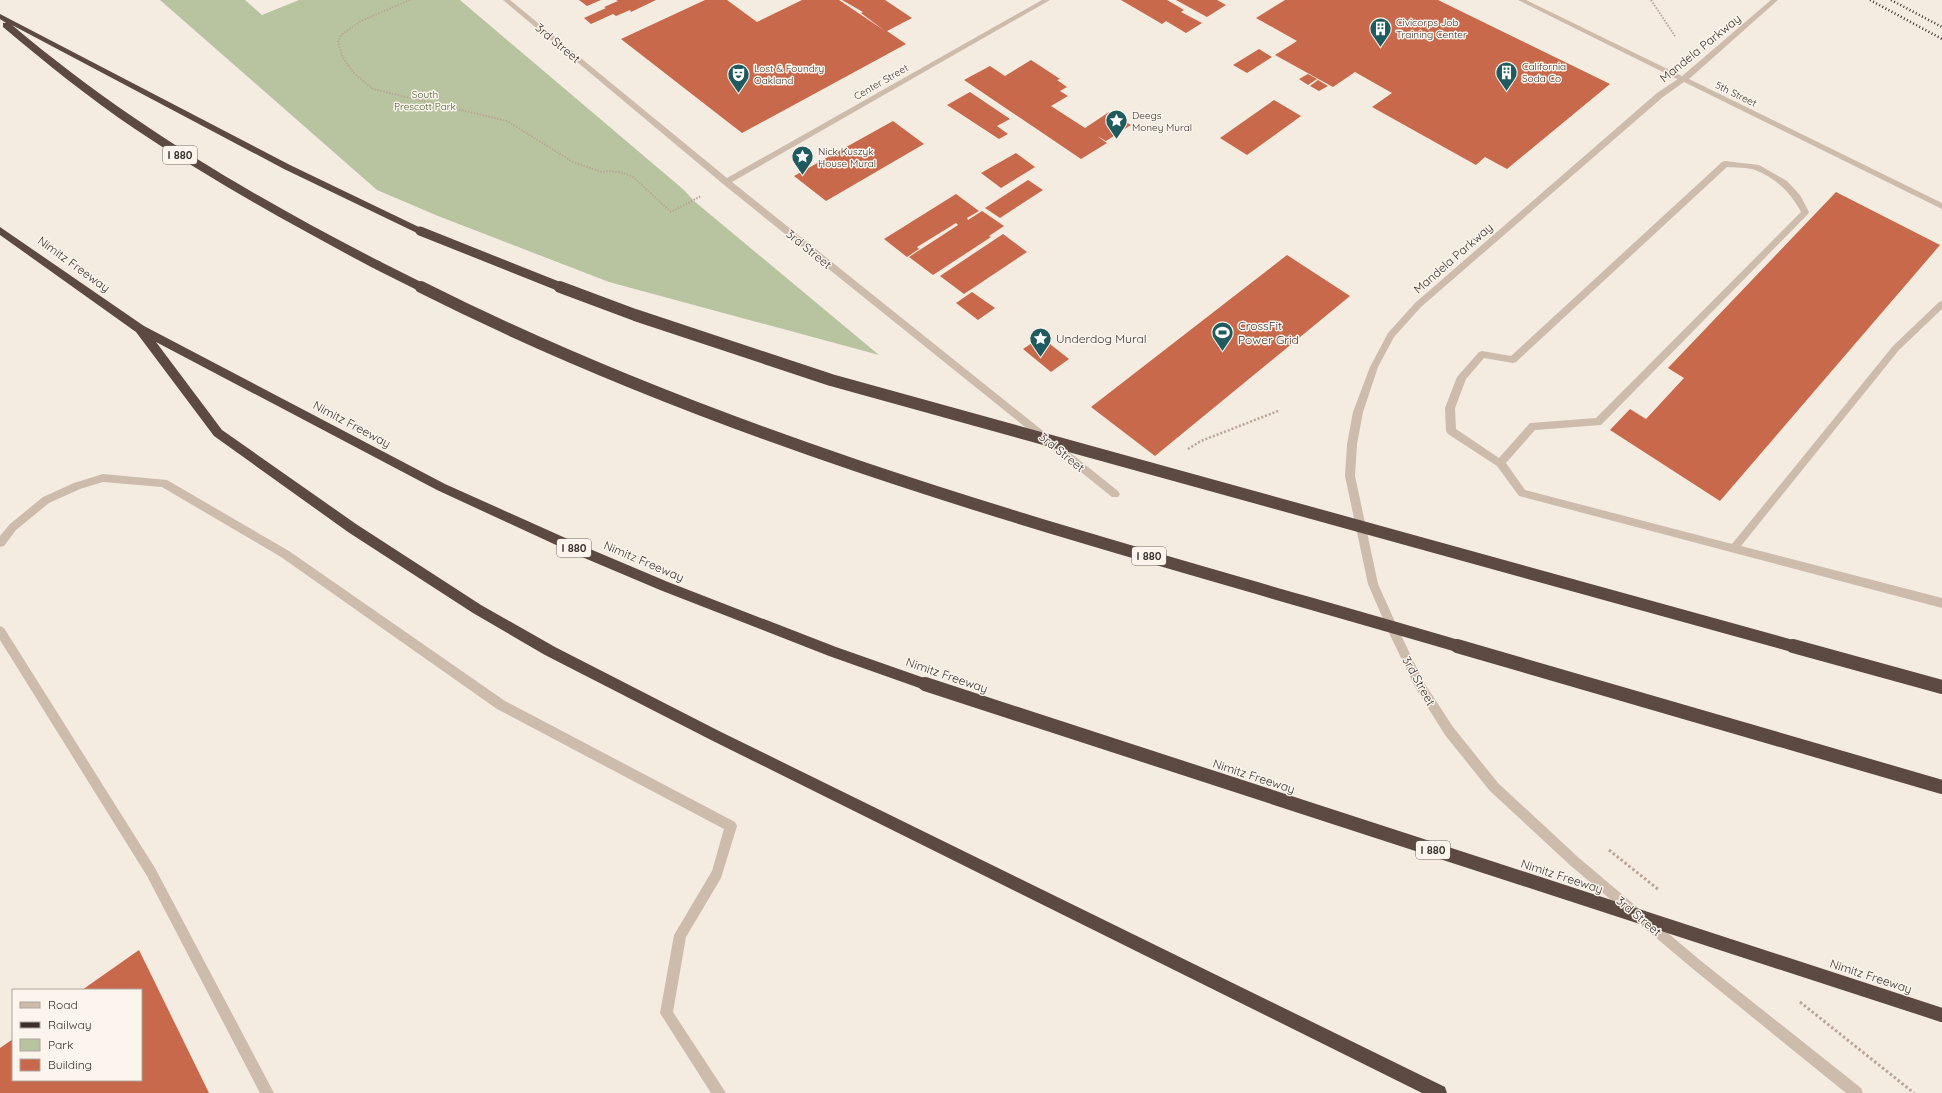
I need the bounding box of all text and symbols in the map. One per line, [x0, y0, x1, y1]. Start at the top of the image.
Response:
street label: Mandela Parkway [1656, 11, 1744, 85]
building icon: Civicorps Job Training Center [1367, 15, 1393, 48]
place label: Civicorps Job Training Center [1396, 16, 1467, 41]
street label: 3rd Street [532, 20, 584, 66]
building icon: California Soda Co [1494, 59, 1520, 92]
place label: California Soda Co [1522, 60, 1566, 85]
theatre icon: Lost & Foundry Oakland [726, 61, 752, 94]
street label: Center Street [851, 61, 911, 103]
place label: Lost & Foundry Oakland [754, 62, 824, 87]
street label: 5th Street [1713, 78, 1759, 110]
park label: South Prescott Park [394, 88, 456, 113]
place icon: Deegs Money Mural [1103, 108, 1129, 141]
place label: Deegs Money Mural [1132, 109, 1192, 134]
place icon: Nick Kuszyk House Mural [789, 144, 815, 177]
place label: Nick Kuszyk House Mural [818, 145, 876, 170]
road number: I 880 [163, 146, 197, 164]
street label: Mandela Parkway [1410, 220, 1496, 296]
street label: 3rd Street [783, 226, 835, 272]
street label: Nimitz Freeway [35, 233, 113, 295]
place label: CrossFit Power Grid [1238, 318, 1299, 347]
sports icon: CrossFit Power Grid [1210, 319, 1236, 352]
place icon: Underdog Mural [1028, 325, 1054, 358]
place label: Underdog Mural [1056, 331, 1146, 346]
street label: Nimitz Freeway [311, 397, 393, 451]
street label: 3rd Street [1036, 429, 1088, 475]
street label: Nimitz Freeway [602, 537, 686, 585]
road number: I 880 [557, 539, 591, 557]
road number: I 880 [1132, 547, 1166, 565]
street label: Nimitz Freeway [904, 654, 990, 696]
street label: 3rd Street [1399, 654, 1439, 708]
street label: Nimitz Freeway [1211, 756, 1297, 796]
road number: I 880 [1416, 841, 1450, 859]
street label: Nimitz Freeway [1519, 856, 1605, 896]
street label: 3rd Street [1613, 893, 1665, 939]
street label: Nimitz Freeway [1828, 956, 1914, 996]
legend [12, 989, 142, 1081]
text: Road [48, 997, 78, 1012]
text: Railway [48, 1017, 92, 1032]
text: Park [48, 1037, 73, 1052]
text: Building [48, 1057, 92, 1072]

